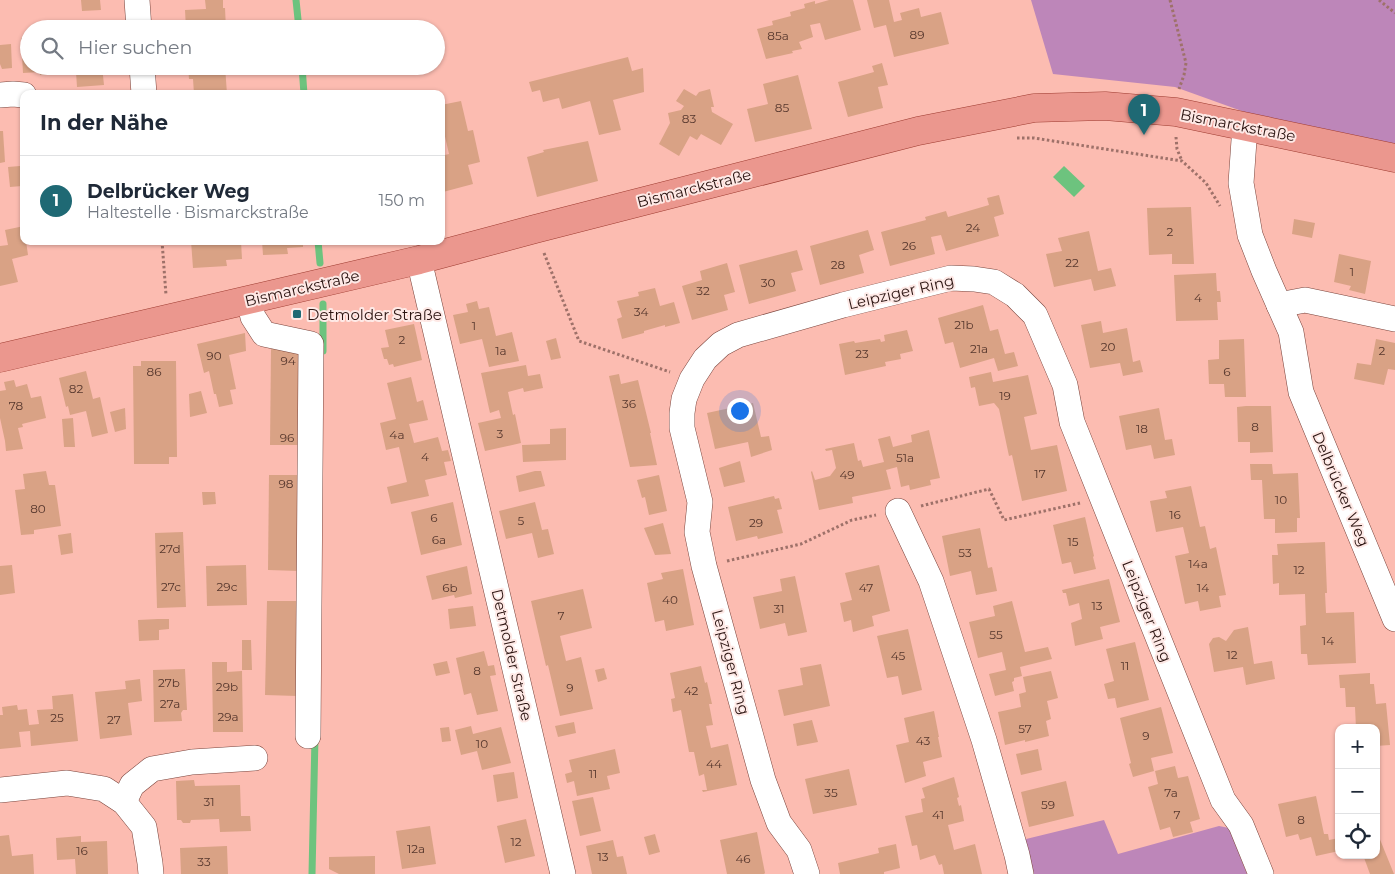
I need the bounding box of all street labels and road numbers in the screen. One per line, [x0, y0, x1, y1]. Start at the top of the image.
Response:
street label: Bismarckstraße [1179, 105, 1297, 145]
street label: Bismarckstraße [635, 165, 753, 211]
street label: Bismarckstraße [243, 266, 361, 310]
street label: Leipziger Ring [846, 271, 956, 313]
street label: Delbrücker Weg [1308, 429, 1374, 549]
street label: Leipziger Ring [1118, 557, 1176, 665]
street label: Detmolder Straße [488, 587, 536, 723]
street label: Leipziger Ring [708, 607, 754, 717]

